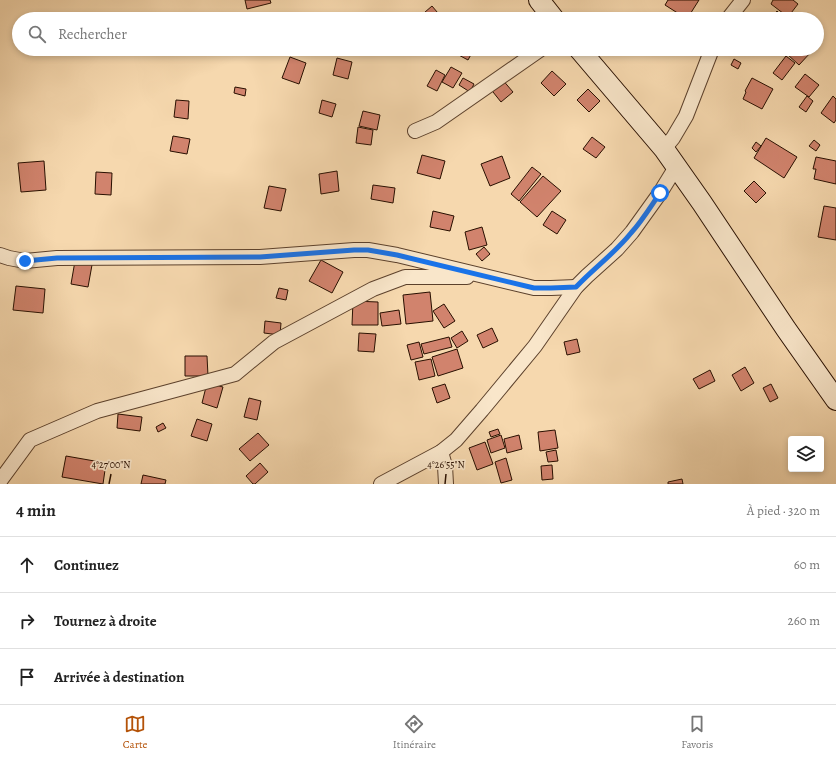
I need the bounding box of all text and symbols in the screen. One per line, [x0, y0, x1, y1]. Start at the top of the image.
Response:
search box [12, 12, 824, 56]
icon: search [26, 23, 48, 45]
text: Rechercher [58, 24, 127, 44]
route start [651, 184, 669, 202]
route end [16, 252, 34, 270]
map controls [788, 436, 824, 472]
button: layers [788, 436, 824, 472]
text: 4°27'00"N [91, 458, 131, 471]
text: 4°26'55"N [427, 458, 465, 471]
text: 4 min [16, 499, 56, 522]
text: À pied · 320 m [747, 502, 820, 519]
icon: ahead [16, 554, 38, 576]
text: Continuez [54, 555, 119, 575]
text: 60 m [794, 556, 820, 573]
icon: right [16, 610, 38, 632]
text: Tournez à droite [54, 611, 157, 631]
text: 260 m [787, 612, 820, 629]
icon: arrive [16, 666, 38, 688]
text: Arrivée à destination [54, 667, 185, 687]
tab: Carte [123, 713, 147, 752]
tab: Itinéraire [393, 713, 436, 752]
tab: Favoris [681, 713, 713, 752]

